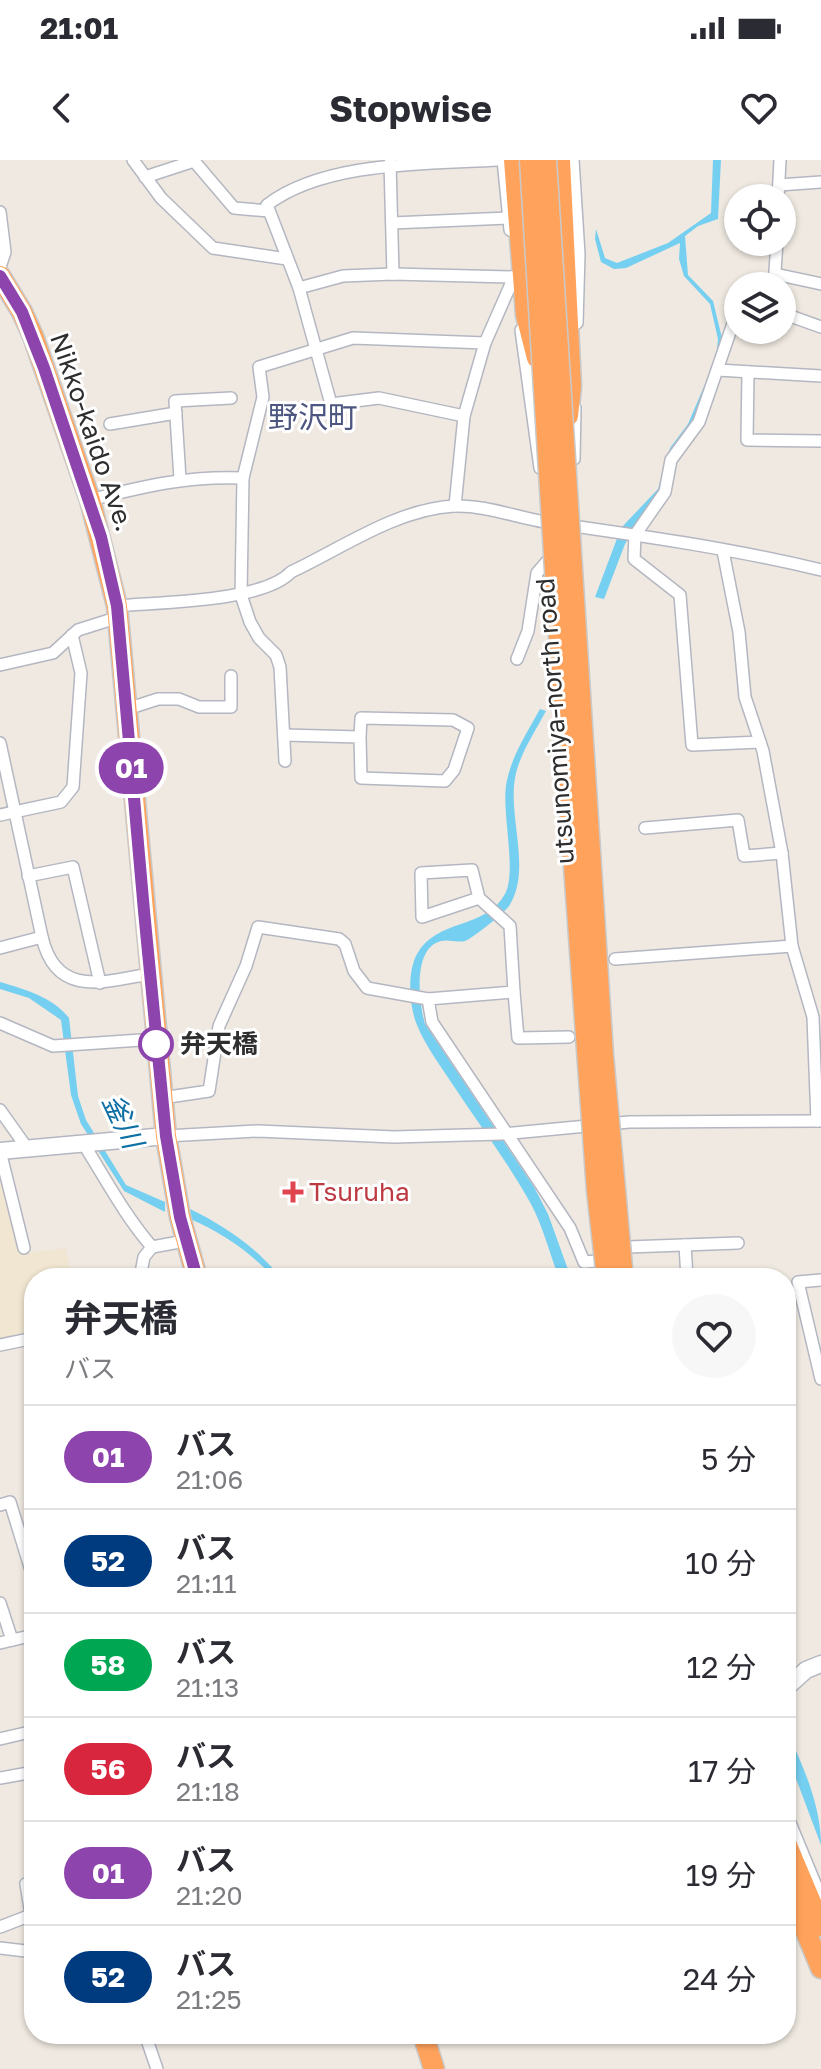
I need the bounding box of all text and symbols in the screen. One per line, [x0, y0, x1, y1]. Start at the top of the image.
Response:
text: 21:01 [40, 10, 118, 46]
icon: back [40, 86, 84, 130]
icon: heart [737, 86, 781, 130]
text: Stopwise [329, 87, 492, 130]
map controls [724, 184, 796, 344]
button: locate [724, 184, 796, 256]
button: layers [724, 272, 796, 344]
street label: Nikko-kaido Ave. [44, 329, 141, 535]
district label: 野沢町 [268, 399, 358, 435]
street label: utsunomiya-north road [529, 577, 580, 865]
line badge: 01 [95, 742, 167, 794]
text: 01 [115, 751, 147, 784]
marker: 弁天橋 [139, 1027, 173, 1061]
place label: 弁天橋 [180, 1028, 258, 1059]
water label: 釜川 [97, 1088, 152, 1156]
place label: Tsuruha [309, 1176, 410, 1207]
marker: Tsuruha [284, 1183, 302, 1201]
button: heart [672, 1294, 756, 1378]
text: 弁天橋 [64, 1295, 178, 1340]
text: バス [64, 1353, 116, 1384]
text: バス [176, 1426, 236, 1462]
text: 01 [92, 1440, 124, 1473]
text: 5 分 [701, 1441, 756, 1477]
text: 21:06 [176, 1464, 243, 1495]
text: バス [176, 1530, 236, 1566]
text: 52 [91, 1544, 125, 1577]
text: 10 分 [685, 1545, 756, 1581]
text: 21:11 [176, 1568, 237, 1599]
text: バス [176, 1634, 236, 1670]
text: 58 [90, 1648, 126, 1681]
text: 12 分 [687, 1649, 756, 1685]
text: 21:13 [176, 1672, 239, 1703]
text: バス [176, 1738, 236, 1774]
text: 56 [91, 1752, 125, 1785]
text: 17 分 [688, 1753, 756, 1789]
text: 21:18 [176, 1776, 240, 1807]
text: バス [176, 1842, 236, 1878]
text: 01 [92, 1856, 124, 1889]
text: 19 分 [686, 1857, 756, 1893]
text: 21:20 [176, 1880, 243, 1911]
text: バス [176, 1946, 236, 1982]
text: 52 [91, 1960, 125, 1993]
text: 24 分 [683, 1961, 756, 1997]
text: 21:25 [176, 1984, 242, 2015]

